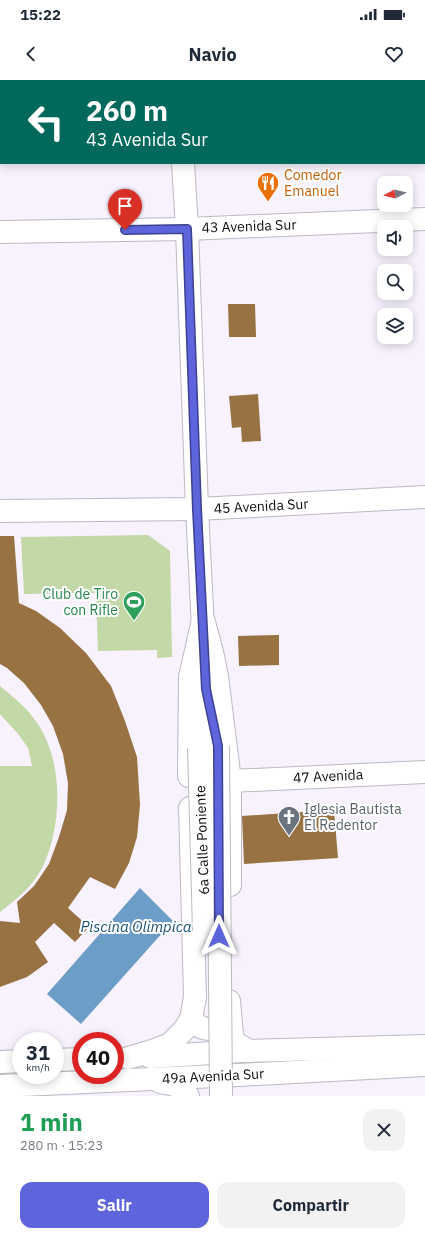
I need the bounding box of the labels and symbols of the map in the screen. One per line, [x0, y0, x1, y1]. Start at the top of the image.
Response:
place label: Comedor Emanuel [284, 166, 342, 200]
restaurant icon: Comedor Emanuel [255, 170, 281, 203]
north arrow [377, 176, 413, 212]
pin [108, 189, 142, 230]
street label: 43 Avenida Sur [201, 215, 297, 237]
street label: 45 Avenida Sur [213, 495, 309, 517]
place label: Club de Tiro con Rifle [43, 585, 118, 619]
sports icon: Club de Tiro con Rifle [121, 589, 147, 622]
street label: 47 Avenida [292, 765, 364, 787]
street label: 6a Calle Poniente [191, 785, 213, 895]
place label: Iglesia Bautista El Redentor [304, 800, 402, 834]
church icon: Iglesia Bautista El Redentor [276, 804, 302, 837]
position arrow [198, 915, 240, 957]
water label: Piscina Olimpica [80, 917, 192, 936]
speed limit sign: 40 [72, 1032, 124, 1084]
street label: 49a Avenida Sur [161, 1064, 265, 1088]

